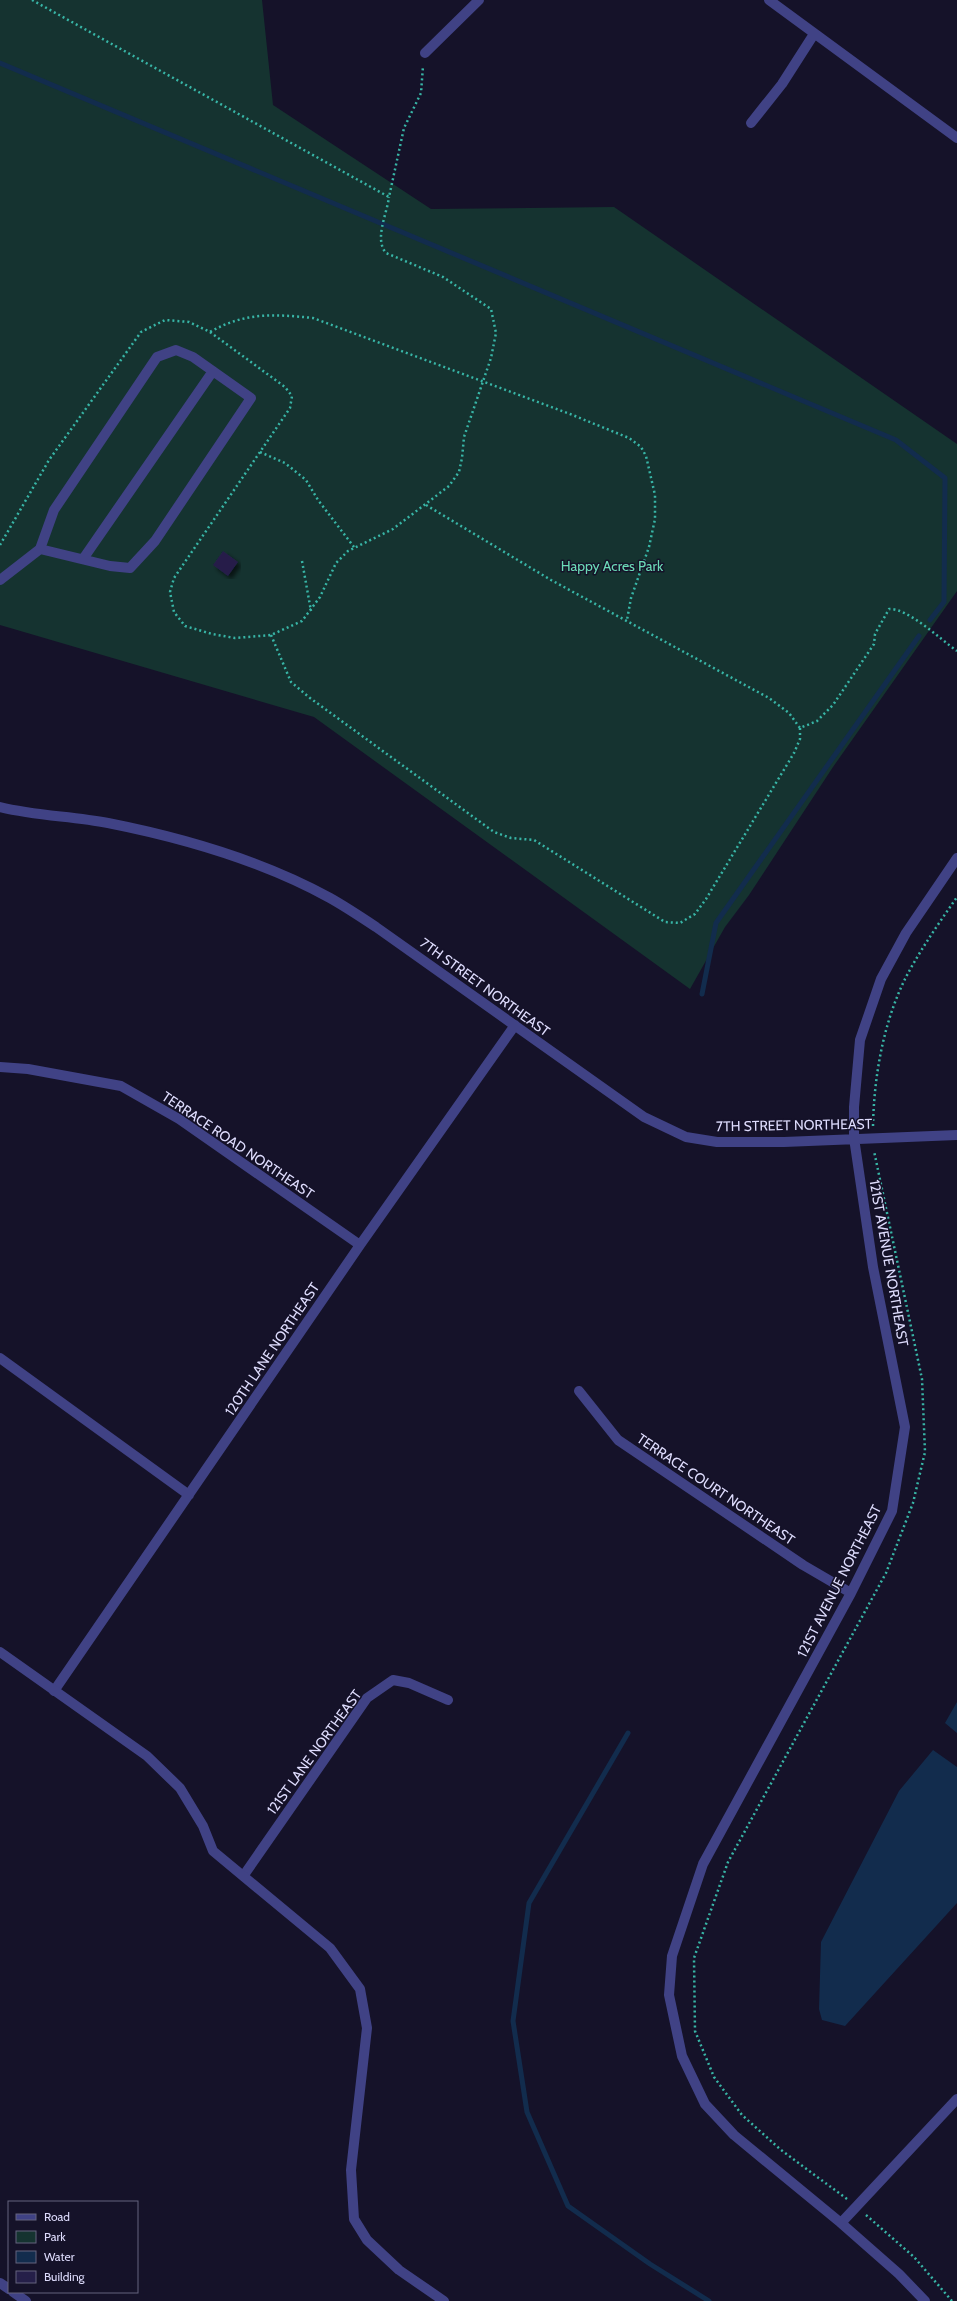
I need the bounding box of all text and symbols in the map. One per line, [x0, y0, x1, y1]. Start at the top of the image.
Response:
park label: Happy Acres Park [561, 557, 664, 575]
street label: 7TH STREET NORTHEAST [417, 934, 554, 1041]
street label: TERRACE ROAD NORTHEAST [159, 1087, 318, 1203]
street label: 7TH STREET NORTHEAST [716, 1115, 873, 1135]
street label: 121ST AVENUE NORTHEAST [865, 1178, 913, 1348]
street label: 120TH LANE NORTHEAST [221, 1279, 324, 1419]
street label: TERRACE COURT NORTHEAST [634, 1429, 799, 1549]
street label: 121ST AVENUE NORTHEAST [793, 1501, 886, 1660]
street label: 121ST LANE NORTHEAST [263, 1686, 366, 1818]
legend [8, 2201, 138, 2293]
text: Road [44, 2209, 70, 2224]
text: Park [44, 2229, 66, 2244]
text: Water [44, 2249, 75, 2264]
text: Building [44, 2269, 86, 2284]

